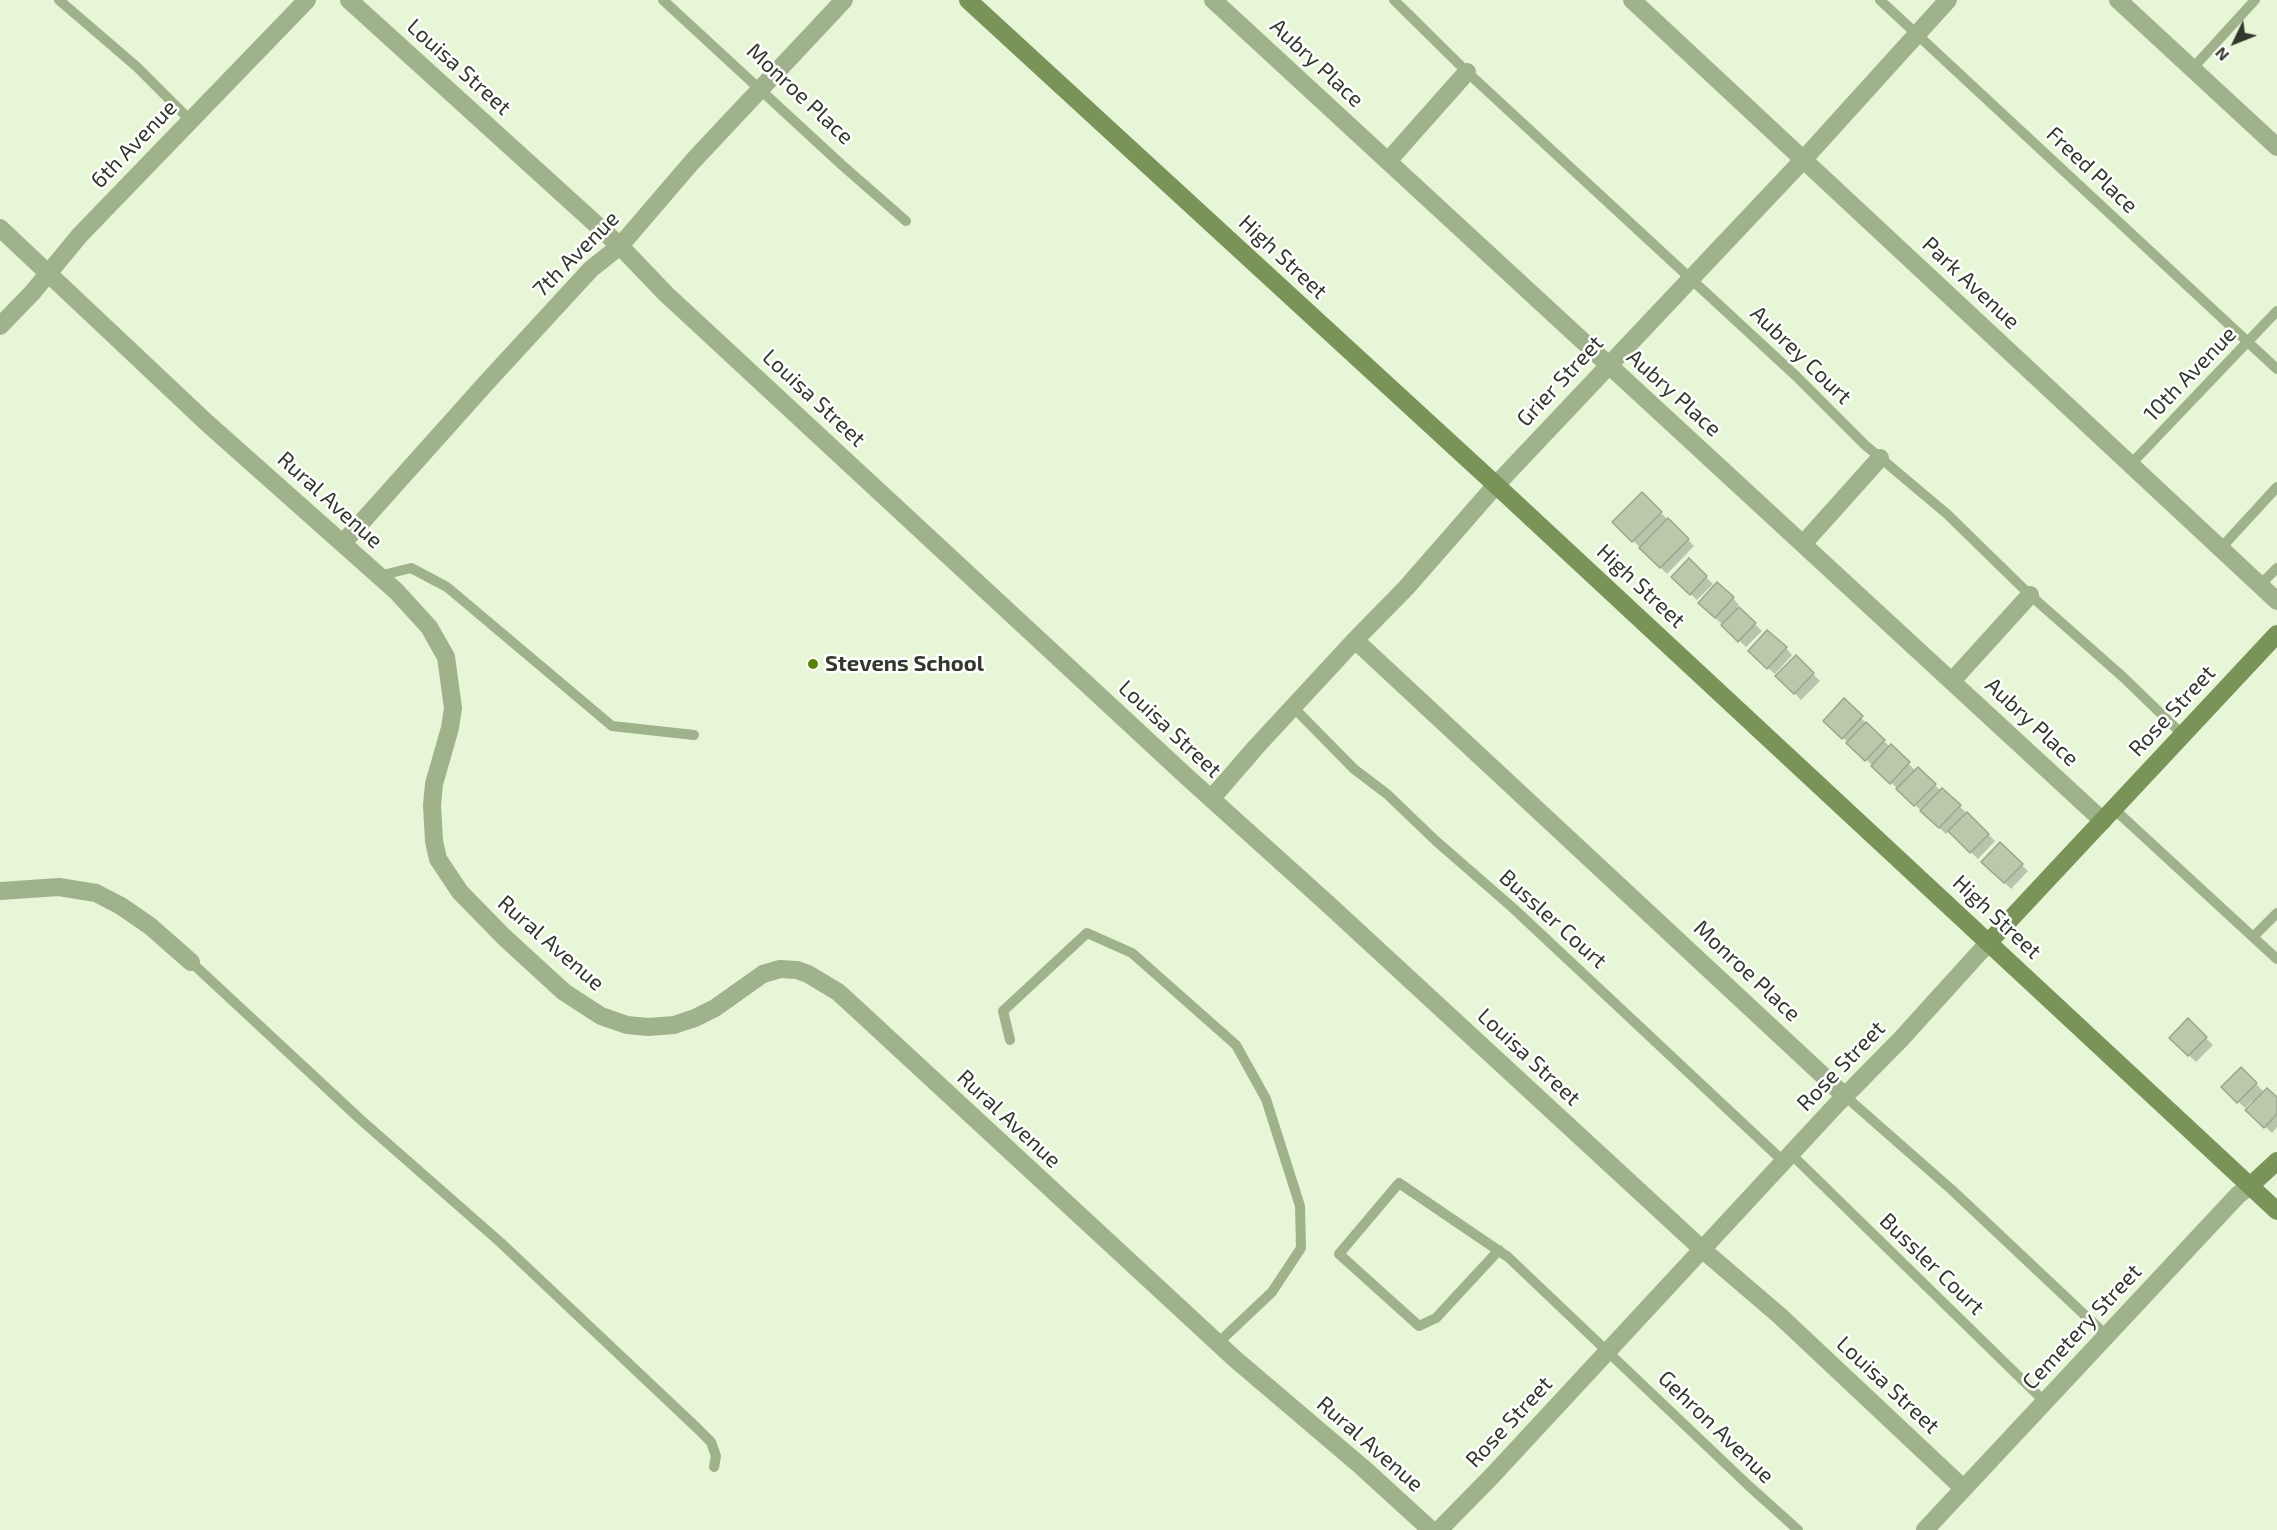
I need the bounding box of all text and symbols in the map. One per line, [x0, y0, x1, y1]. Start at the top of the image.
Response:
north arrow [2205, 12, 2265, 72]
street label: Louisa Street [401, 13, 517, 121]
street label: Aubry Place [1265, 13, 1369, 113]
street label: Monroe Place [741, 38, 859, 150]
text: N [2211, 44, 2232, 65]
street label: 6th Avenue [85, 94, 183, 194]
street label: Freed Place [2041, 121, 2143, 219]
street label: 7th Avenue [527, 205, 625, 303]
street label: High Street [1233, 209, 1333, 305]
street label: Park Avenue [1917, 231, 2025, 335]
street label: Aubrey Court [1745, 300, 1857, 410]
street label: 10th Avenue [2138, 321, 2242, 427]
street label: Grier Street [1511, 330, 1609, 432]
street label: Louisa Street [757, 344, 871, 452]
street label: Aubry Place [1621, 344, 1727, 442]
street label: Rural Avenue [272, 446, 388, 554]
street label: High Street [1591, 538, 1691, 634]
place label: Stevens School [825, 651, 984, 677]
marker: Stevens School [806, 657, 820, 671]
street label: Rose Street [2123, 660, 2221, 762]
street label: Aubry Place [1980, 672, 2084, 772]
street label: Louisa Street [1113, 675, 1227, 783]
street label: Bussler Court [1494, 864, 1612, 974]
street label: High Street [1947, 869, 2047, 965]
street label: Rural Avenue [492, 890, 610, 996]
street label: Monroe Place [1688, 915, 1806, 1027]
street label: Louisa Street [1472, 1003, 1586, 1111]
street label: Rose Street [1792, 1015, 1890, 1117]
street label: Rural Avenue [952, 1064, 1066, 1174]
street label: Bussler Court [1874, 1207, 1990, 1321]
street label: Cemetery Street [2017, 1259, 2147, 1395]
street label: Louisa Street [1831, 1331, 1945, 1439]
street label: Gehron Avenue [1653, 1365, 1779, 1489]
street label: Rose Street [1460, 1371, 1558, 1473]
street label: Rural Avenue [1311, 1391, 1429, 1497]

